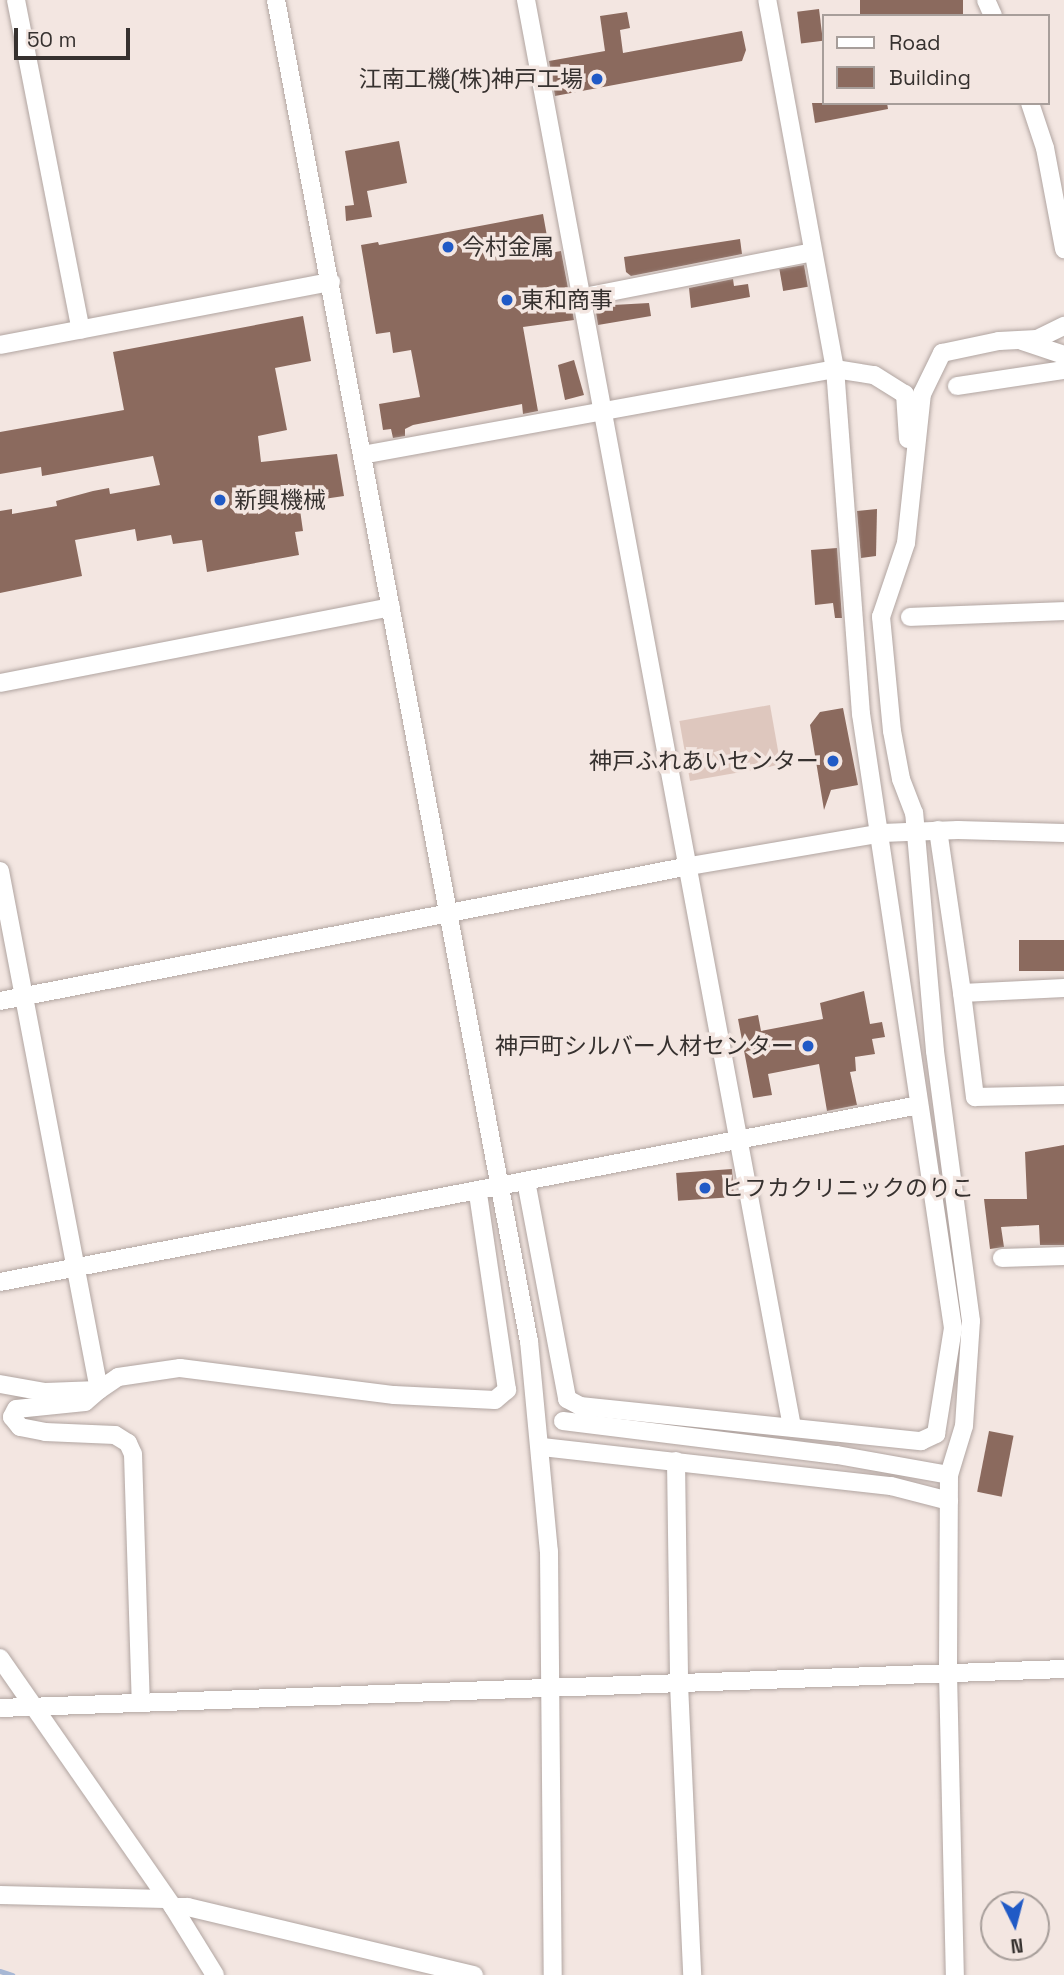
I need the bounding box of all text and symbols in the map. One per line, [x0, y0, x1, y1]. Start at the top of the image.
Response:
scale bar [18, 14, 133, 58]
legend [822, 14, 1050, 105]
text: 50 m [27, 26, 77, 53]
text: Road [889, 29, 941, 56]
text: Building [889, 64, 971, 91]
place label: 江南工機(株)神戸工場 [359, 65, 583, 93]
marker: 江南工機(株)神戸工場 [589, 71, 605, 87]
place label: 今村金属 [462, 233, 554, 261]
marker: 今村金属 [440, 239, 456, 255]
place label: 東和商事 [521, 286, 613, 314]
marker: 東和商事 [499, 292, 515, 308]
place label: 新興機械 [234, 486, 326, 514]
marker: 新興機械 [212, 492, 228, 508]
place label: 神戸ふれあいセンター [589, 747, 819, 775]
marker: 神戸ふれあいセンター [825, 753, 841, 769]
place label: 神戸町シルバー人材センター [495, 1032, 794, 1060]
marker: 神戸町シルバー人材センター [800, 1038, 816, 1054]
place label: ヒフカクリニックのりこ [721, 1174, 974, 1202]
marker: ヒフカクリニックのりこ [695, 1178, 715, 1198]
north arrow [980, 1891, 1050, 1961]
text: N [1009, 1932, 1025, 1958]

